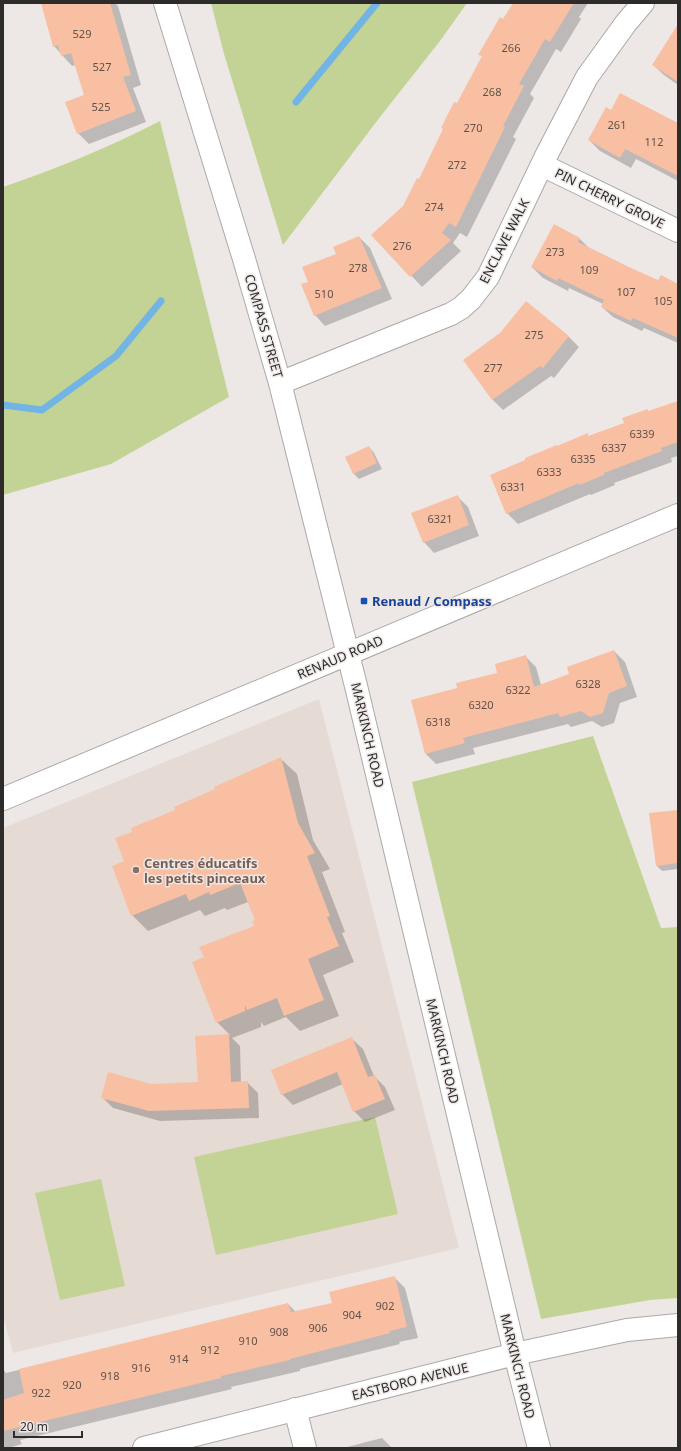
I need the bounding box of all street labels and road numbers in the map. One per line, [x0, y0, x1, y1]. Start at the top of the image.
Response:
street label: PIN CHERRY GROVE [552, 164, 668, 232]
street label: ENCLAVE WALK [475, 195, 534, 287]
street label: COMPASS STREET [241, 272, 288, 381]
street label: RENAUD ROAD [294, 631, 386, 683]
street label: MARKINCH ROAD [347, 681, 389, 789]
street label: MARKINCH ROAD [422, 997, 464, 1105]
street label: MARKINCH ROAD [496, 1312, 540, 1420]
street label: EASTBORO AVENUE [350, 1358, 470, 1404]

